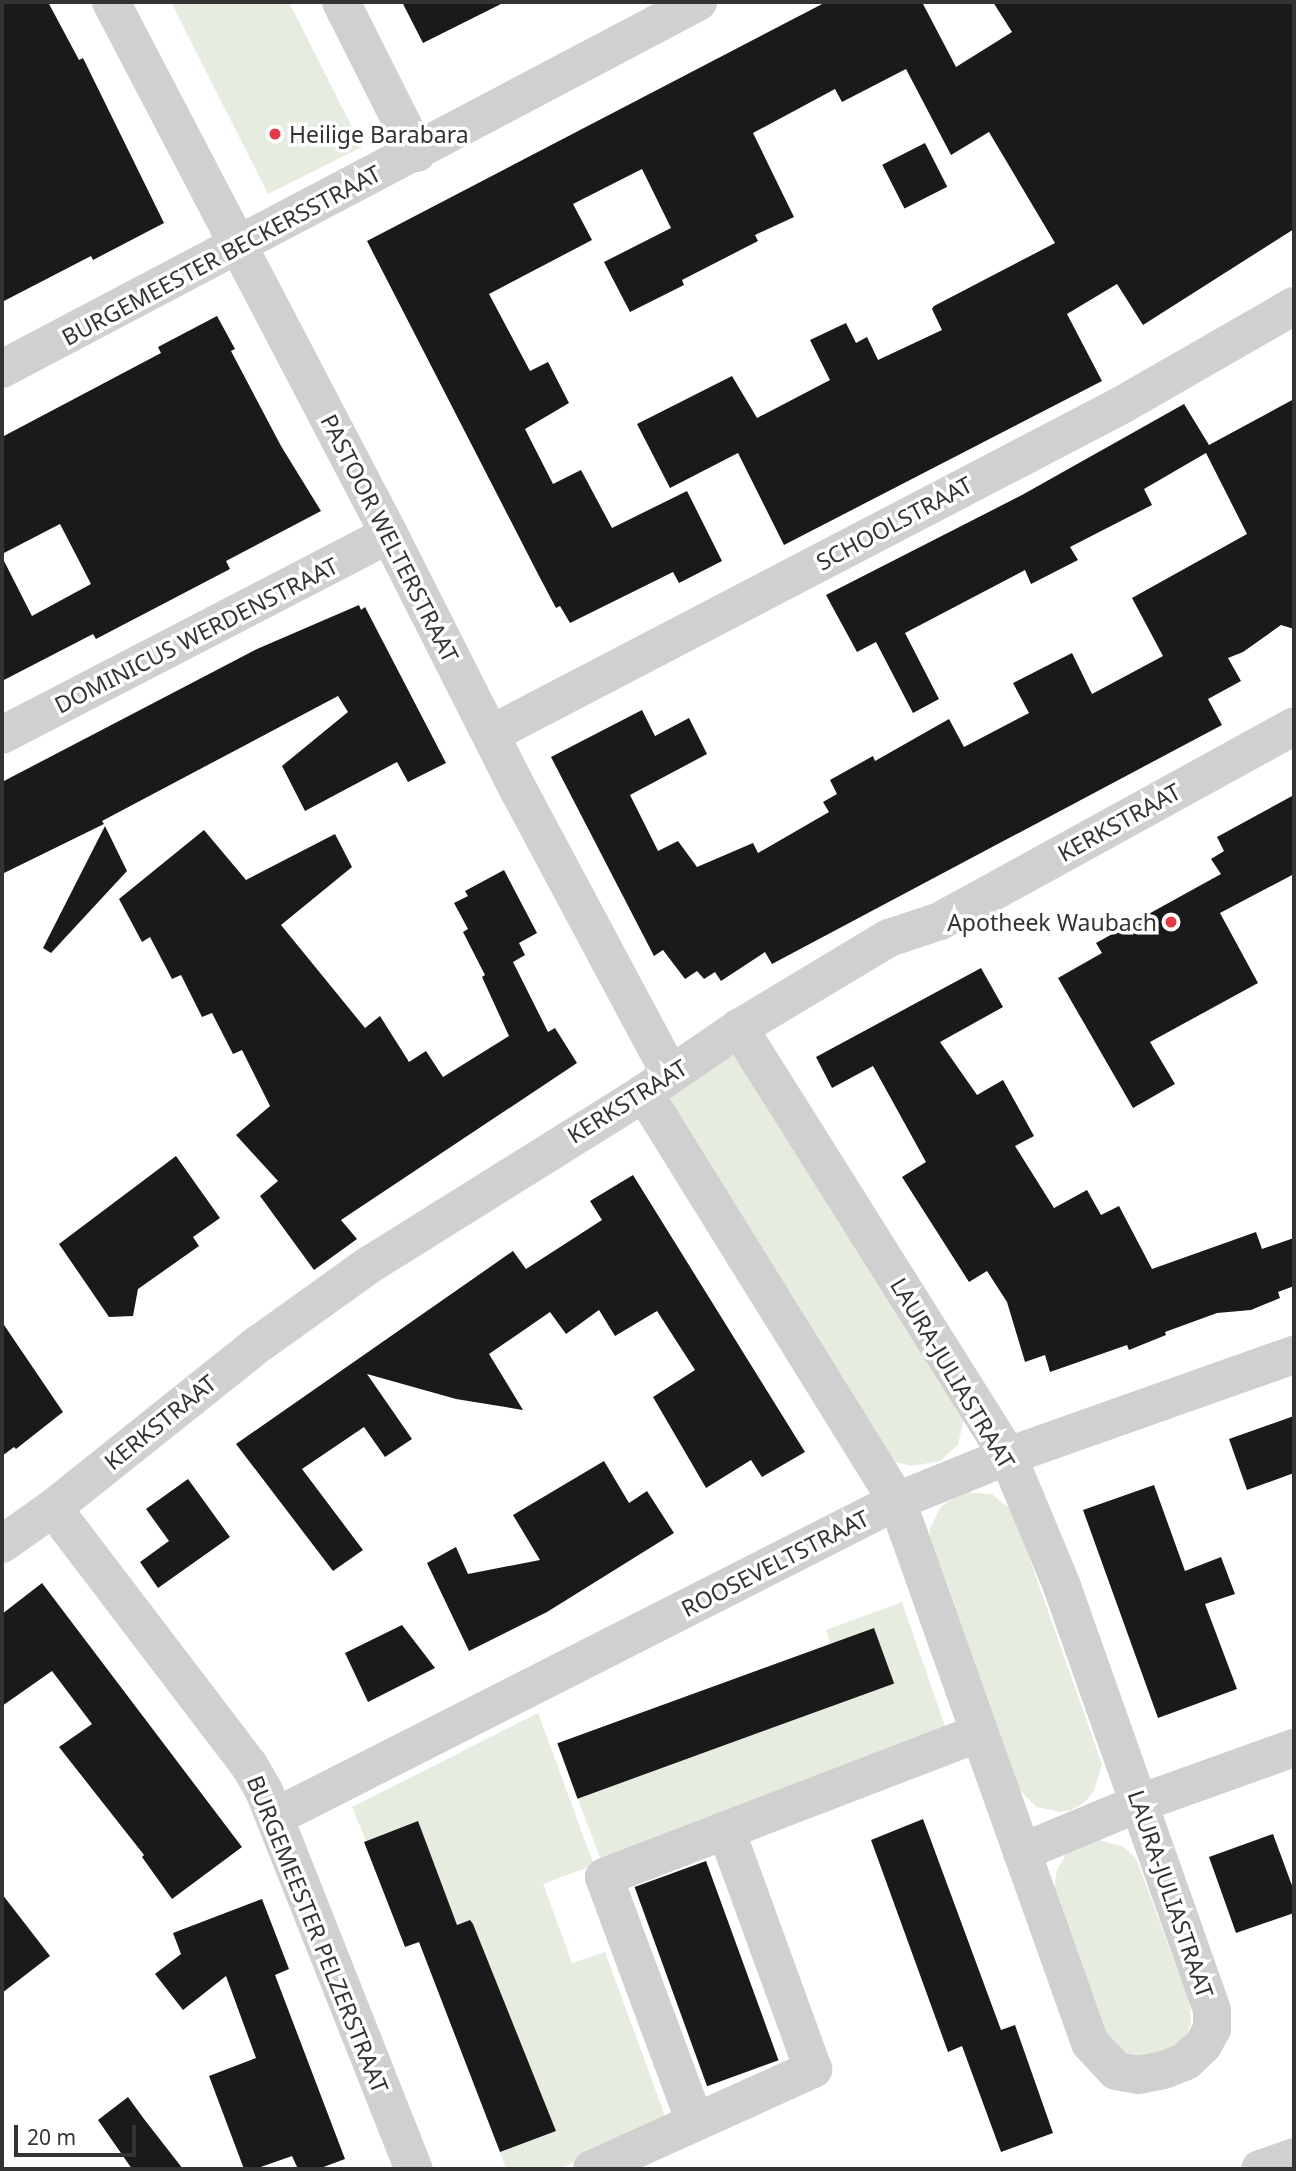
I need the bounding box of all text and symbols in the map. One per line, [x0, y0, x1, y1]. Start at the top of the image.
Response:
place label: Heilige Barabara [289, 120, 469, 148]
marker: Heilige Barabara [267, 126, 283, 142]
street label: BURGEMEESTER BECKERSSTRAAT [57, 159, 385, 351]
street label: PASTOOR WELTERSTRAAT [315, 409, 465, 667]
street label: SCHOOLSTRAAT [811, 470, 977, 576]
street label: DOMINICUS WERDENSTRAAT [50, 551, 342, 719]
street label: KERKSTRAAT [1053, 777, 1185, 867]
place label: Apotheek Waubach [947, 908, 1157, 936]
marker: Apotheek Waubach [1163, 914, 1179, 930]
street label: KERKSTRAAT [562, 1053, 692, 1149]
street label: LAURA-JULIASTRAAT [885, 1273, 1021, 1473]
street label: KERKSTRAAT [99, 1369, 221, 1475]
street label: ROOSEVELTSTRAAT [677, 1504, 873, 1622]
street label: BURGEMEESTER PELZERSTRAAT [242, 1771, 394, 2097]
street label: LAURA-JULIASTRAAT [1122, 1786, 1220, 2002]
scale bar [18, 2112, 140, 2156]
text: 20 m [27, 2123, 76, 2151]

